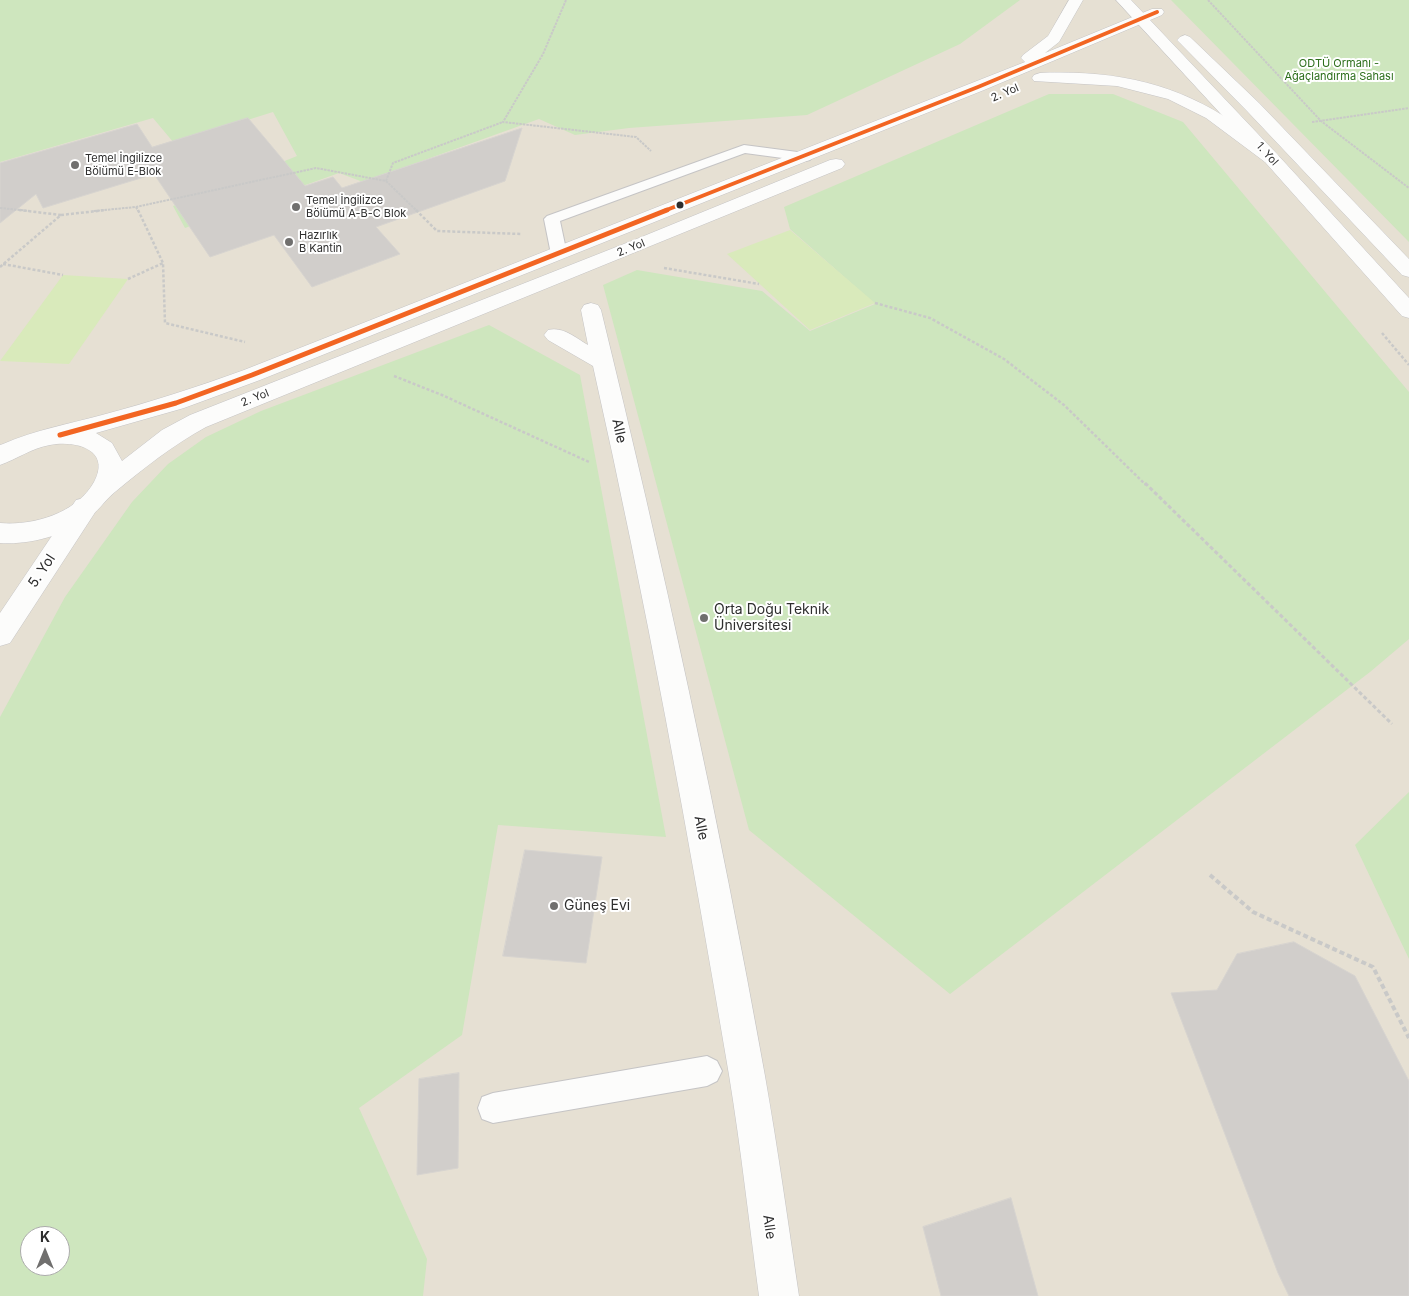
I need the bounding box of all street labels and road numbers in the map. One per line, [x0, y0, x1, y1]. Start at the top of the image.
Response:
street label: 2. Yol [989, 81, 1021, 105]
street label: 1. Yol [1253, 140, 1281, 168]
street label: 2. Yol [615, 236, 647, 260]
street label: 2. Yol [239, 386, 271, 410]
street label: Alle [608, 417, 630, 445]
street label: 5. Yol [25, 551, 59, 591]
street label: Alle [690, 814, 712, 842]
street label: Alle [759, 1214, 779, 1240]

